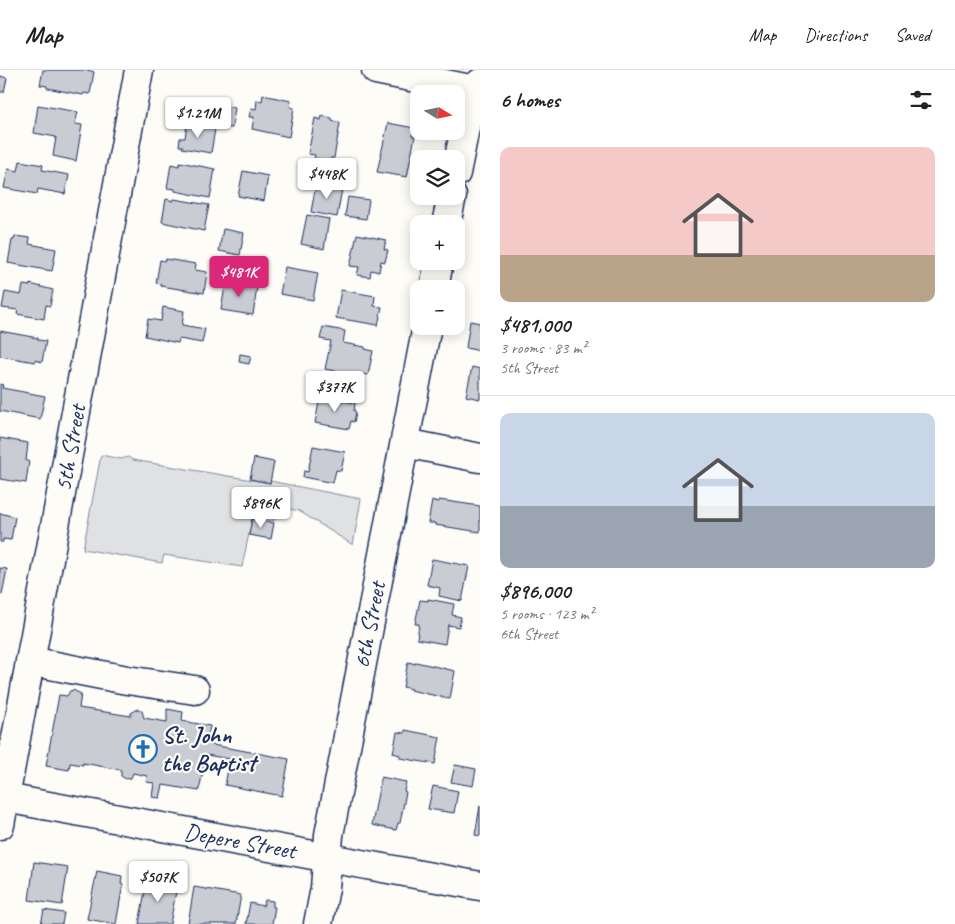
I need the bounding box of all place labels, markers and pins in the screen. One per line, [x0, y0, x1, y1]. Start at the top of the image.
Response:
pin: $1.21M [157, 97, 239, 139]
pin: $448K [292, 158, 362, 200]
pin: $481K [204, 256, 274, 298]
pin: $377K [300, 370, 370, 413]
pin: $896K [226, 486, 296, 529]
place label: St. John the Baptist [162, 720, 259, 778]
church icon: St. John the Baptist [128, 734, 158, 764]
pin: $507K [123, 860, 193, 903]

